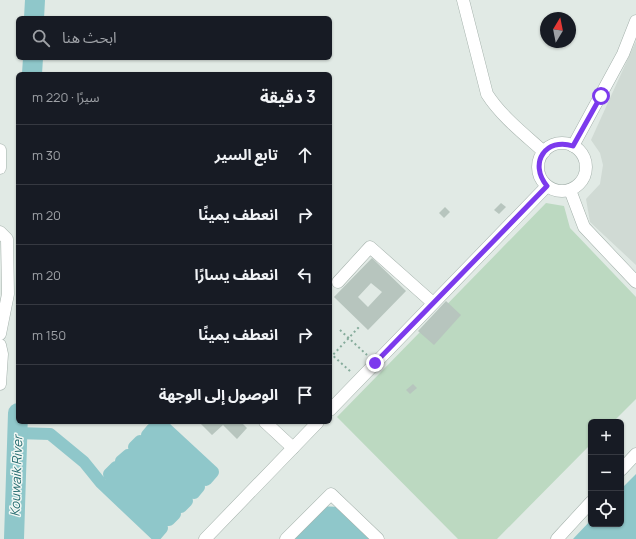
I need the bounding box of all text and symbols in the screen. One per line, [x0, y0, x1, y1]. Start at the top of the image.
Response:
north arrow [540, 12, 576, 48]
search box [16, 16, 332, 60]
icon: search [30, 27, 52, 49]
text: ابحث هنا [62, 27, 117, 48]
text: 3 دقيقة [260, 85, 316, 108]
route start [592, 87, 610, 105]
text: سيرًا · 220 m [32, 88, 100, 106]
text: تابع السير [215, 144, 278, 165]
icon: ahead [294, 144, 316, 166]
text: 30 m [32, 146, 61, 164]
text: انعطف يمينًا [198, 204, 278, 225]
icon: right [294, 204, 316, 226]
text: 20 m [32, 206, 61, 224]
text: انعطف يسارًا [194, 264, 278, 285]
icon: left [294, 264, 316, 286]
text: 20 m [32, 266, 61, 284]
text: انعطف يمينًا [198, 324, 278, 345]
icon: right [294, 324, 316, 346]
text: 150 m [32, 326, 66, 344]
route end [366, 354, 384, 372]
text: الوصول إلى الوجهة [159, 384, 278, 405]
icon: arrive [294, 384, 316, 406]
map controls [588, 419, 624, 527]
button: + [588, 419, 624, 455]
water label: Kouwaik River [6, 433, 26, 517]
button: − [588, 455, 624, 491]
button: locate [588, 491, 624, 527]

